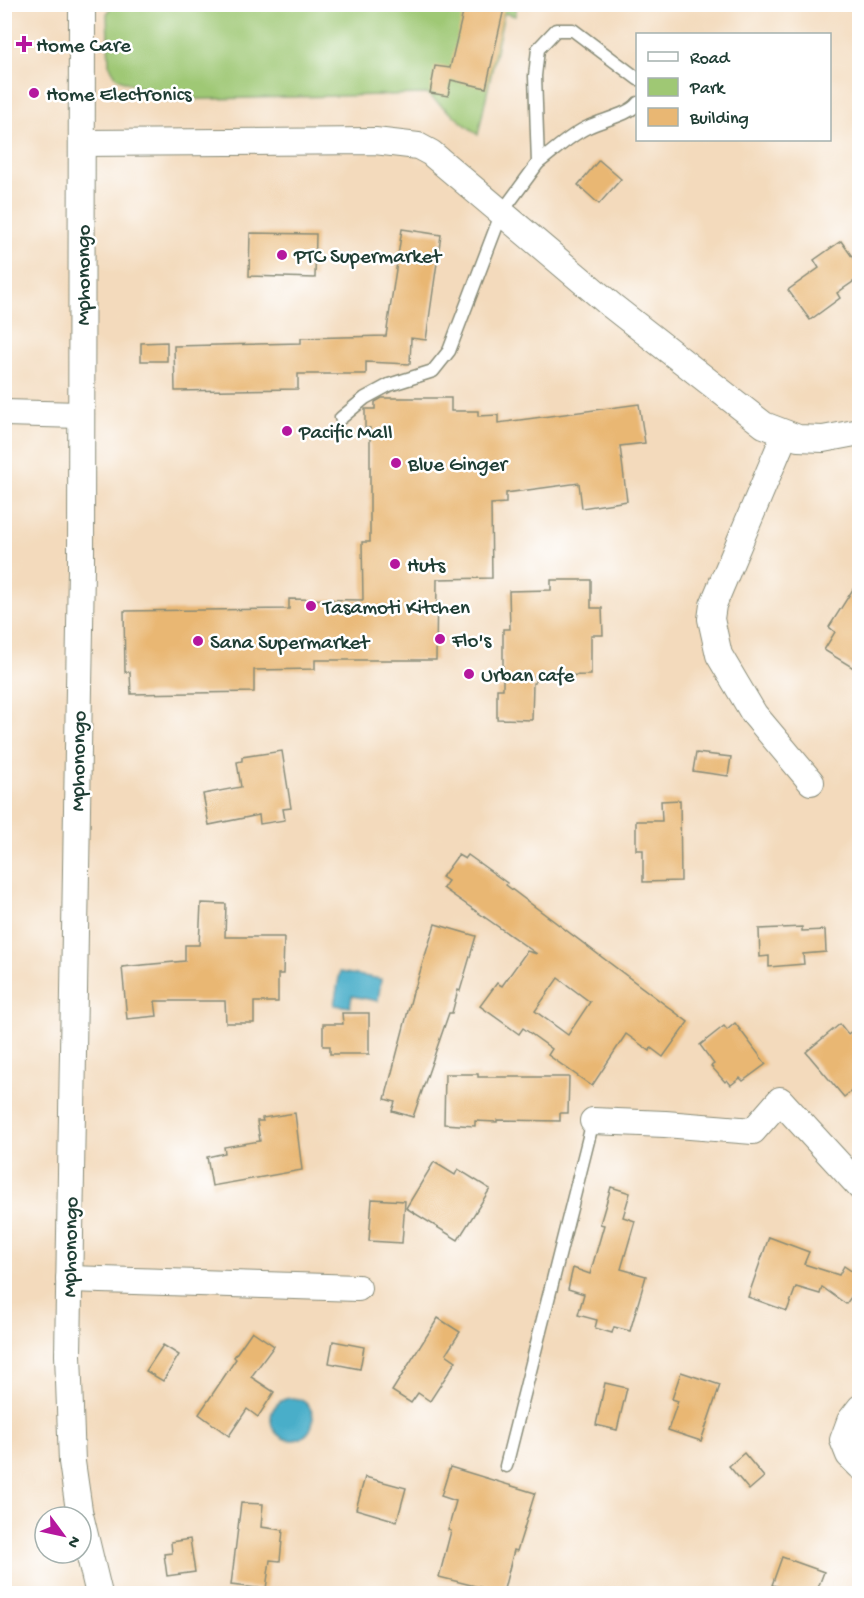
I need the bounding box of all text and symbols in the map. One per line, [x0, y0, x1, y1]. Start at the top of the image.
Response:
legend [636, 33, 831, 141]
place label: Home Care [36, 35, 132, 60]
marker: Home Care [17, 37, 31, 51]
text: Road [690, 49, 731, 70]
text: Park [689, 79, 726, 100]
place label: Home Electronics [46, 84, 193, 109]
marker: Home Electronics [27, 86, 41, 100]
text: Building [689, 109, 749, 130]
street label: Mphonongo [73, 225, 98, 325]
place label: PTC Supermarket [293, 246, 443, 271]
marker: PTC Supermarket [275, 248, 289, 262]
place label: Pacific Mall [298, 422, 393, 447]
marker: Pacific Mall [280, 424, 294, 438]
place label: Blue Ginger [407, 454, 509, 479]
marker: Blue Ginger [389, 456, 403, 470]
place label: Huts [407, 555, 446, 580]
marker: Huts [388, 557, 402, 571]
place label: Tasamoti Kitchen [322, 597, 470, 622]
marker: Tasamoti Kitchen [304, 599, 318, 613]
place label: Flo's [451, 630, 493, 655]
place label: Sana Supermarket [210, 632, 371, 657]
marker: Flo's [433, 632, 447, 646]
marker: Sana Supermarket [191, 634, 205, 648]
place label: Urban cafe [481, 665, 575, 690]
marker: Urban cafe [462, 667, 476, 681]
street label: Mphonongo [67, 710, 94, 812]
street label: Mphonongo [59, 1196, 86, 1298]
north arrow [33, 1505, 93, 1565]
text: N [62, 1532, 83, 1551]

